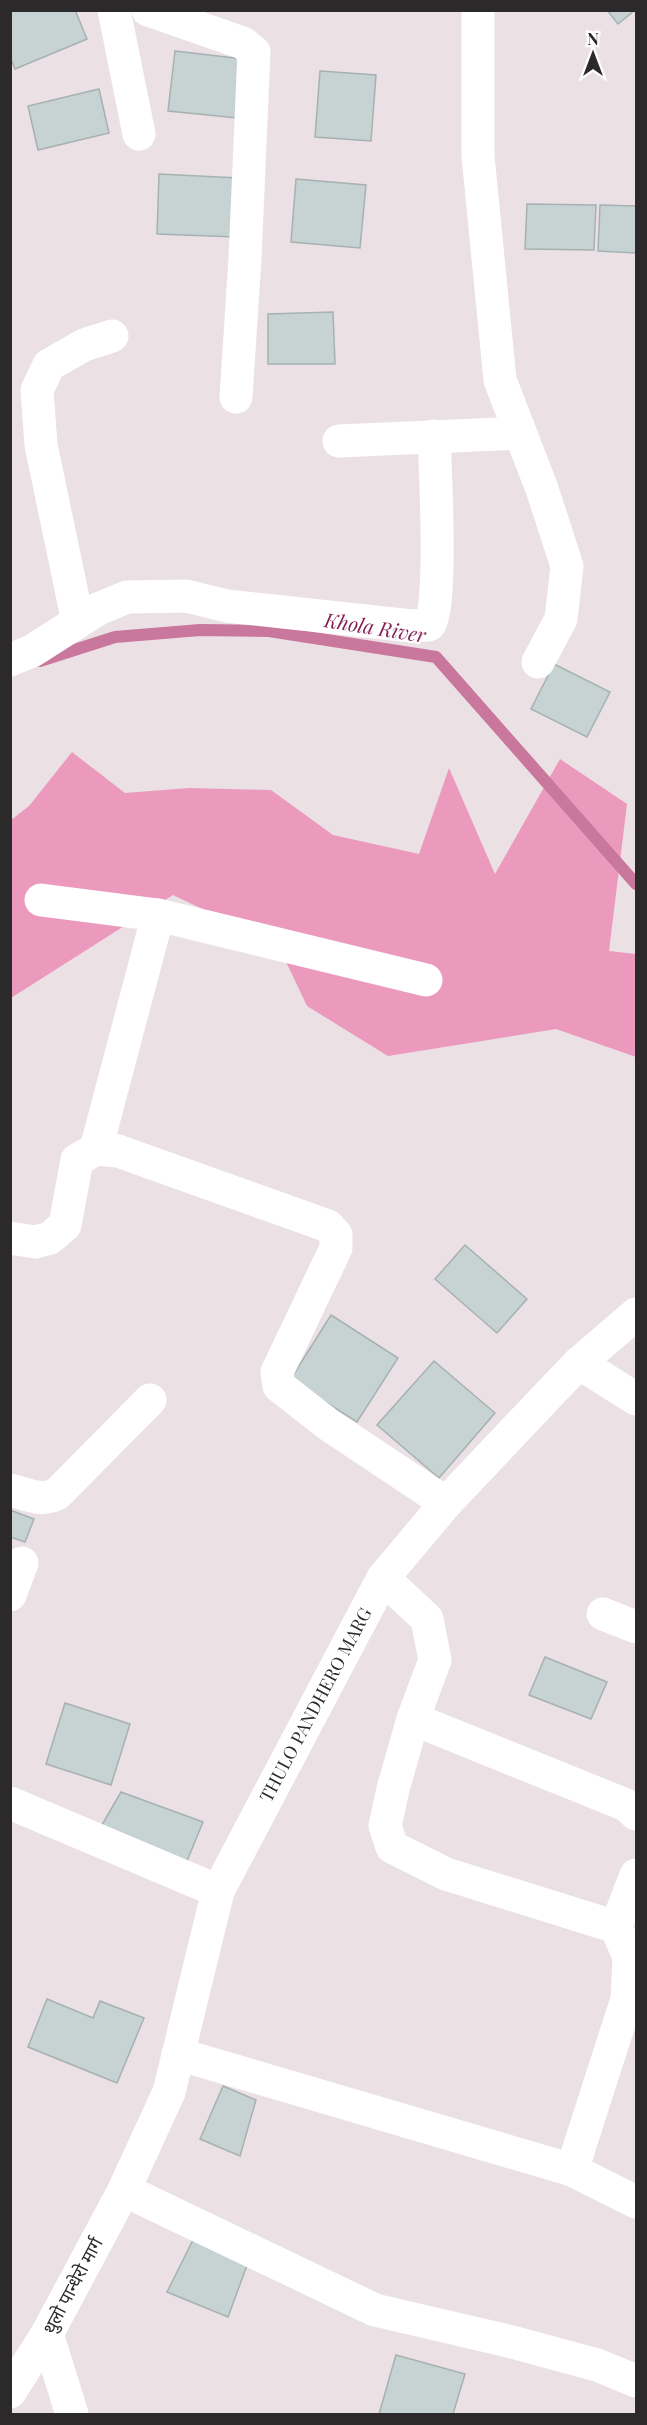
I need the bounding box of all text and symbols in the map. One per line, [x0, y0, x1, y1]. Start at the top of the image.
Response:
north arrow [563, 24, 623, 84]
text: N [587, 28, 599, 49]
water label: Khola River [322, 605, 429, 648]
street label: THULO PANDHERO MARG [254, 1603, 377, 1806]
street label: थुलो पान्धेरो मार्ग [37, 2232, 109, 2338]

